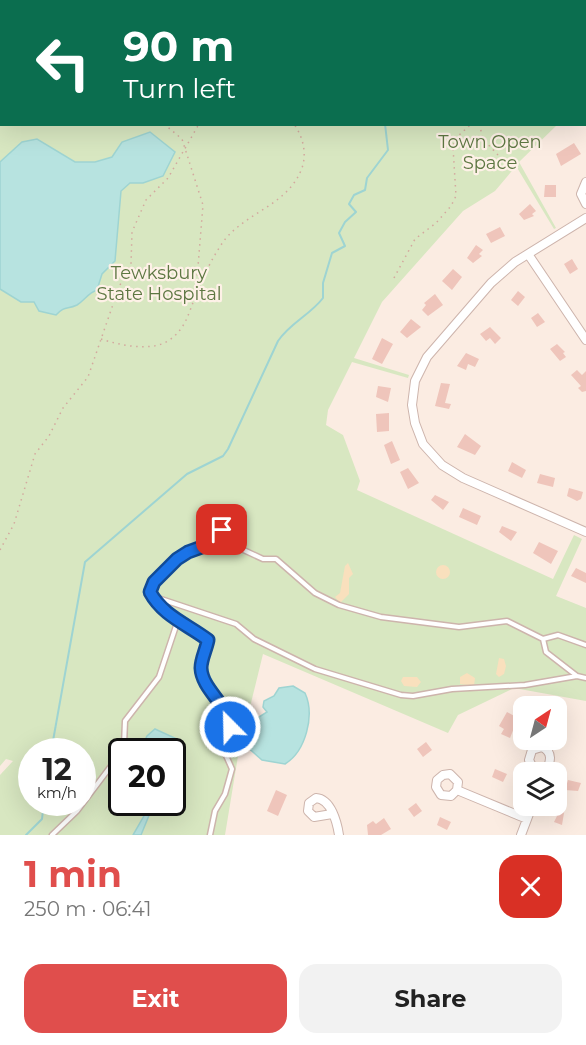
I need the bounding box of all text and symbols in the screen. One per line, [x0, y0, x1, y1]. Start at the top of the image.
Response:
text: 90 m [123, 20, 234, 72]
icon: left [24, 24, 102, 102]
text: Turn left [123, 72, 236, 105]
park label: Town Open Space [438, 131, 542, 174]
park label: Tewksbury State Hospital [96, 262, 222, 305]
pin [196, 504, 247, 555]
icon: arrive [205, 513, 238, 546]
position arrow [198, 695, 262, 759]
north arrow [513, 696, 567, 750]
map controls [513, 696, 567, 816]
speed limit sign: 20 [108, 738, 186, 816]
text: 12 [42, 751, 72, 788]
button: layers [513, 762, 567, 816]
text: km/h [37, 783, 77, 802]
text: 1 min [24, 852, 122, 896]
button: close [499, 855, 562, 918]
text: 250 m · 06:41 [24, 897, 152, 921]
button: Exit [24, 964, 287, 1033]
button: Share [299, 964, 562, 1033]

